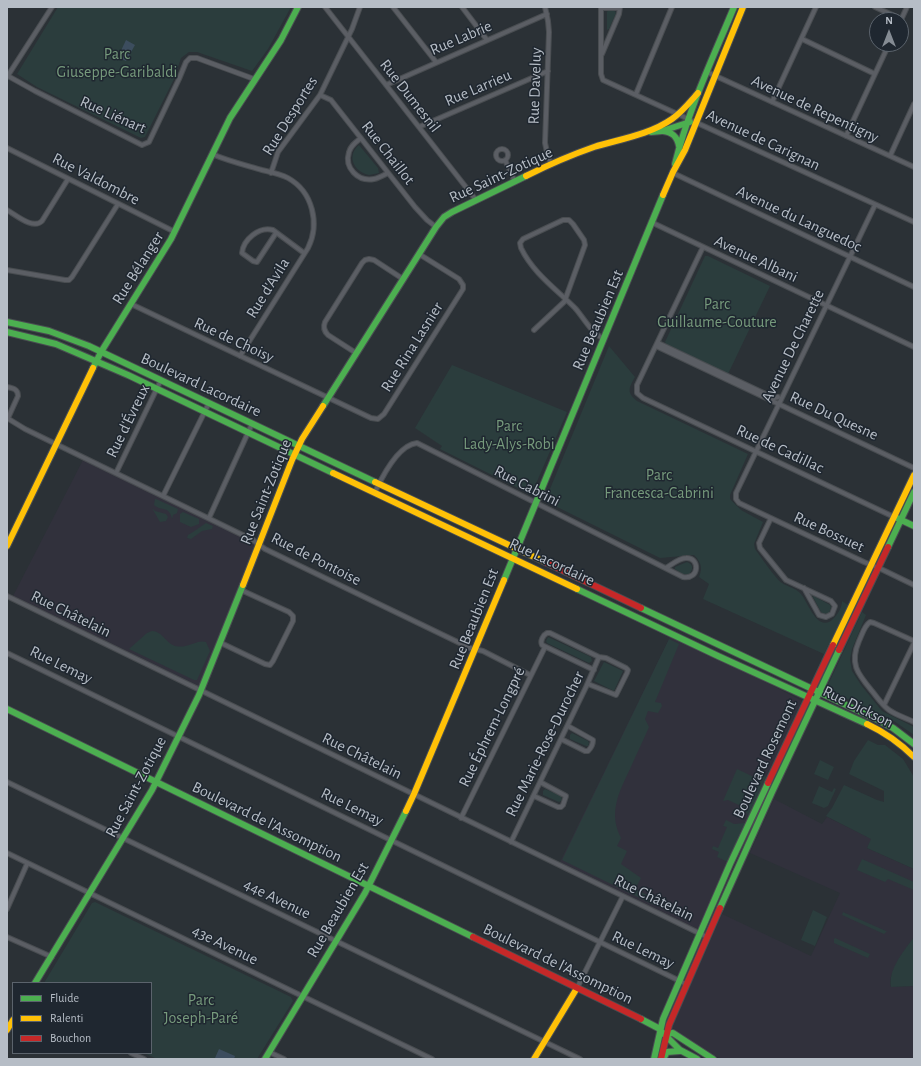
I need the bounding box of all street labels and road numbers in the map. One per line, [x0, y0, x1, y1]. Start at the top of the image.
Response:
street label: Rue Labrie [427, 16, 495, 60]
street label: Rue Daveluy [524, 47, 546, 125]
street label: Rue Dumesnil [376, 56, 444, 136]
street label: Rue Larrieu [442, 65, 514, 111]
street label: Avenue de Repentigny [748, 71, 882, 147]
street label: Rue Desportes [258, 73, 322, 159]
street label: Rue Liénart [77, 92, 149, 138]
street label: Avenue de Carignan [703, 105, 823, 175]
street label: Rue Chaillot [357, 117, 419, 189]
street label: Rue Saint-Zotique [446, 143, 556, 207]
street label: Rue Valdombre [49, 149, 143, 209]
street label: Avenue du Languedoc [733, 182, 865, 256]
street label: Rue Bélanger [108, 228, 168, 308]
street label: Avenue Albani [711, 231, 801, 287]
street label: Rue d'Avila [242, 254, 294, 322]
street label: Rue Beaubien Est [568, 267, 628, 373]
street label: Avenue De Charette [757, 286, 829, 406]
street label: Rue Rina Lasnier [377, 298, 447, 396]
street label: Rue de Choisy [191, 313, 277, 367]
street label: Boulevard Lacordaire [138, 349, 264, 421]
street label: Rue d'Évreux [102, 381, 154, 461]
street label: Rue Du Quesne [787, 387, 881, 445]
street label: Rue de Cadillac [733, 420, 827, 478]
street label: Rue Saint-Zotique [236, 437, 296, 547]
street label: Rue Cabrini [491, 461, 563, 511]
street label: Rue Bossuet [791, 507, 867, 557]
street label: Rue de Pontoise [268, 528, 364, 590]
street label: Rue Lacordaire [506, 534, 598, 590]
street label: Rue Beaubien Est [445, 566, 503, 672]
street label: Rue Châtelain [28, 586, 114, 642]
street label: Rue Lemay [27, 642, 95, 688]
street label: Rue Éphrem-Longpré [455, 664, 529, 790]
street label: Rue Marie-Rose-Durocher [501, 668, 589, 820]
street label: Rue Dickson [820, 682, 896, 732]
street label: Boulevard Rosemont [729, 697, 801, 821]
street label: Rue Châtelain [319, 728, 405, 784]
street label: Rue Saint-Zotique [101, 733, 171, 841]
street label: Boulevard de l'Assomption [189, 777, 345, 867]
street label: Rue Lemay [318, 784, 386, 830]
street label: Rue Beaubien Est [303, 859, 373, 961]
street label: Rue Châtelain [611, 870, 697, 926]
street label: 44e Avenue [240, 875, 314, 923]
street label: Boulevard de l'Assomption [480, 919, 636, 1009]
street label: 43e Avenue [189, 921, 261, 969]
street label: Rue Lemay [609, 927, 677, 973]

